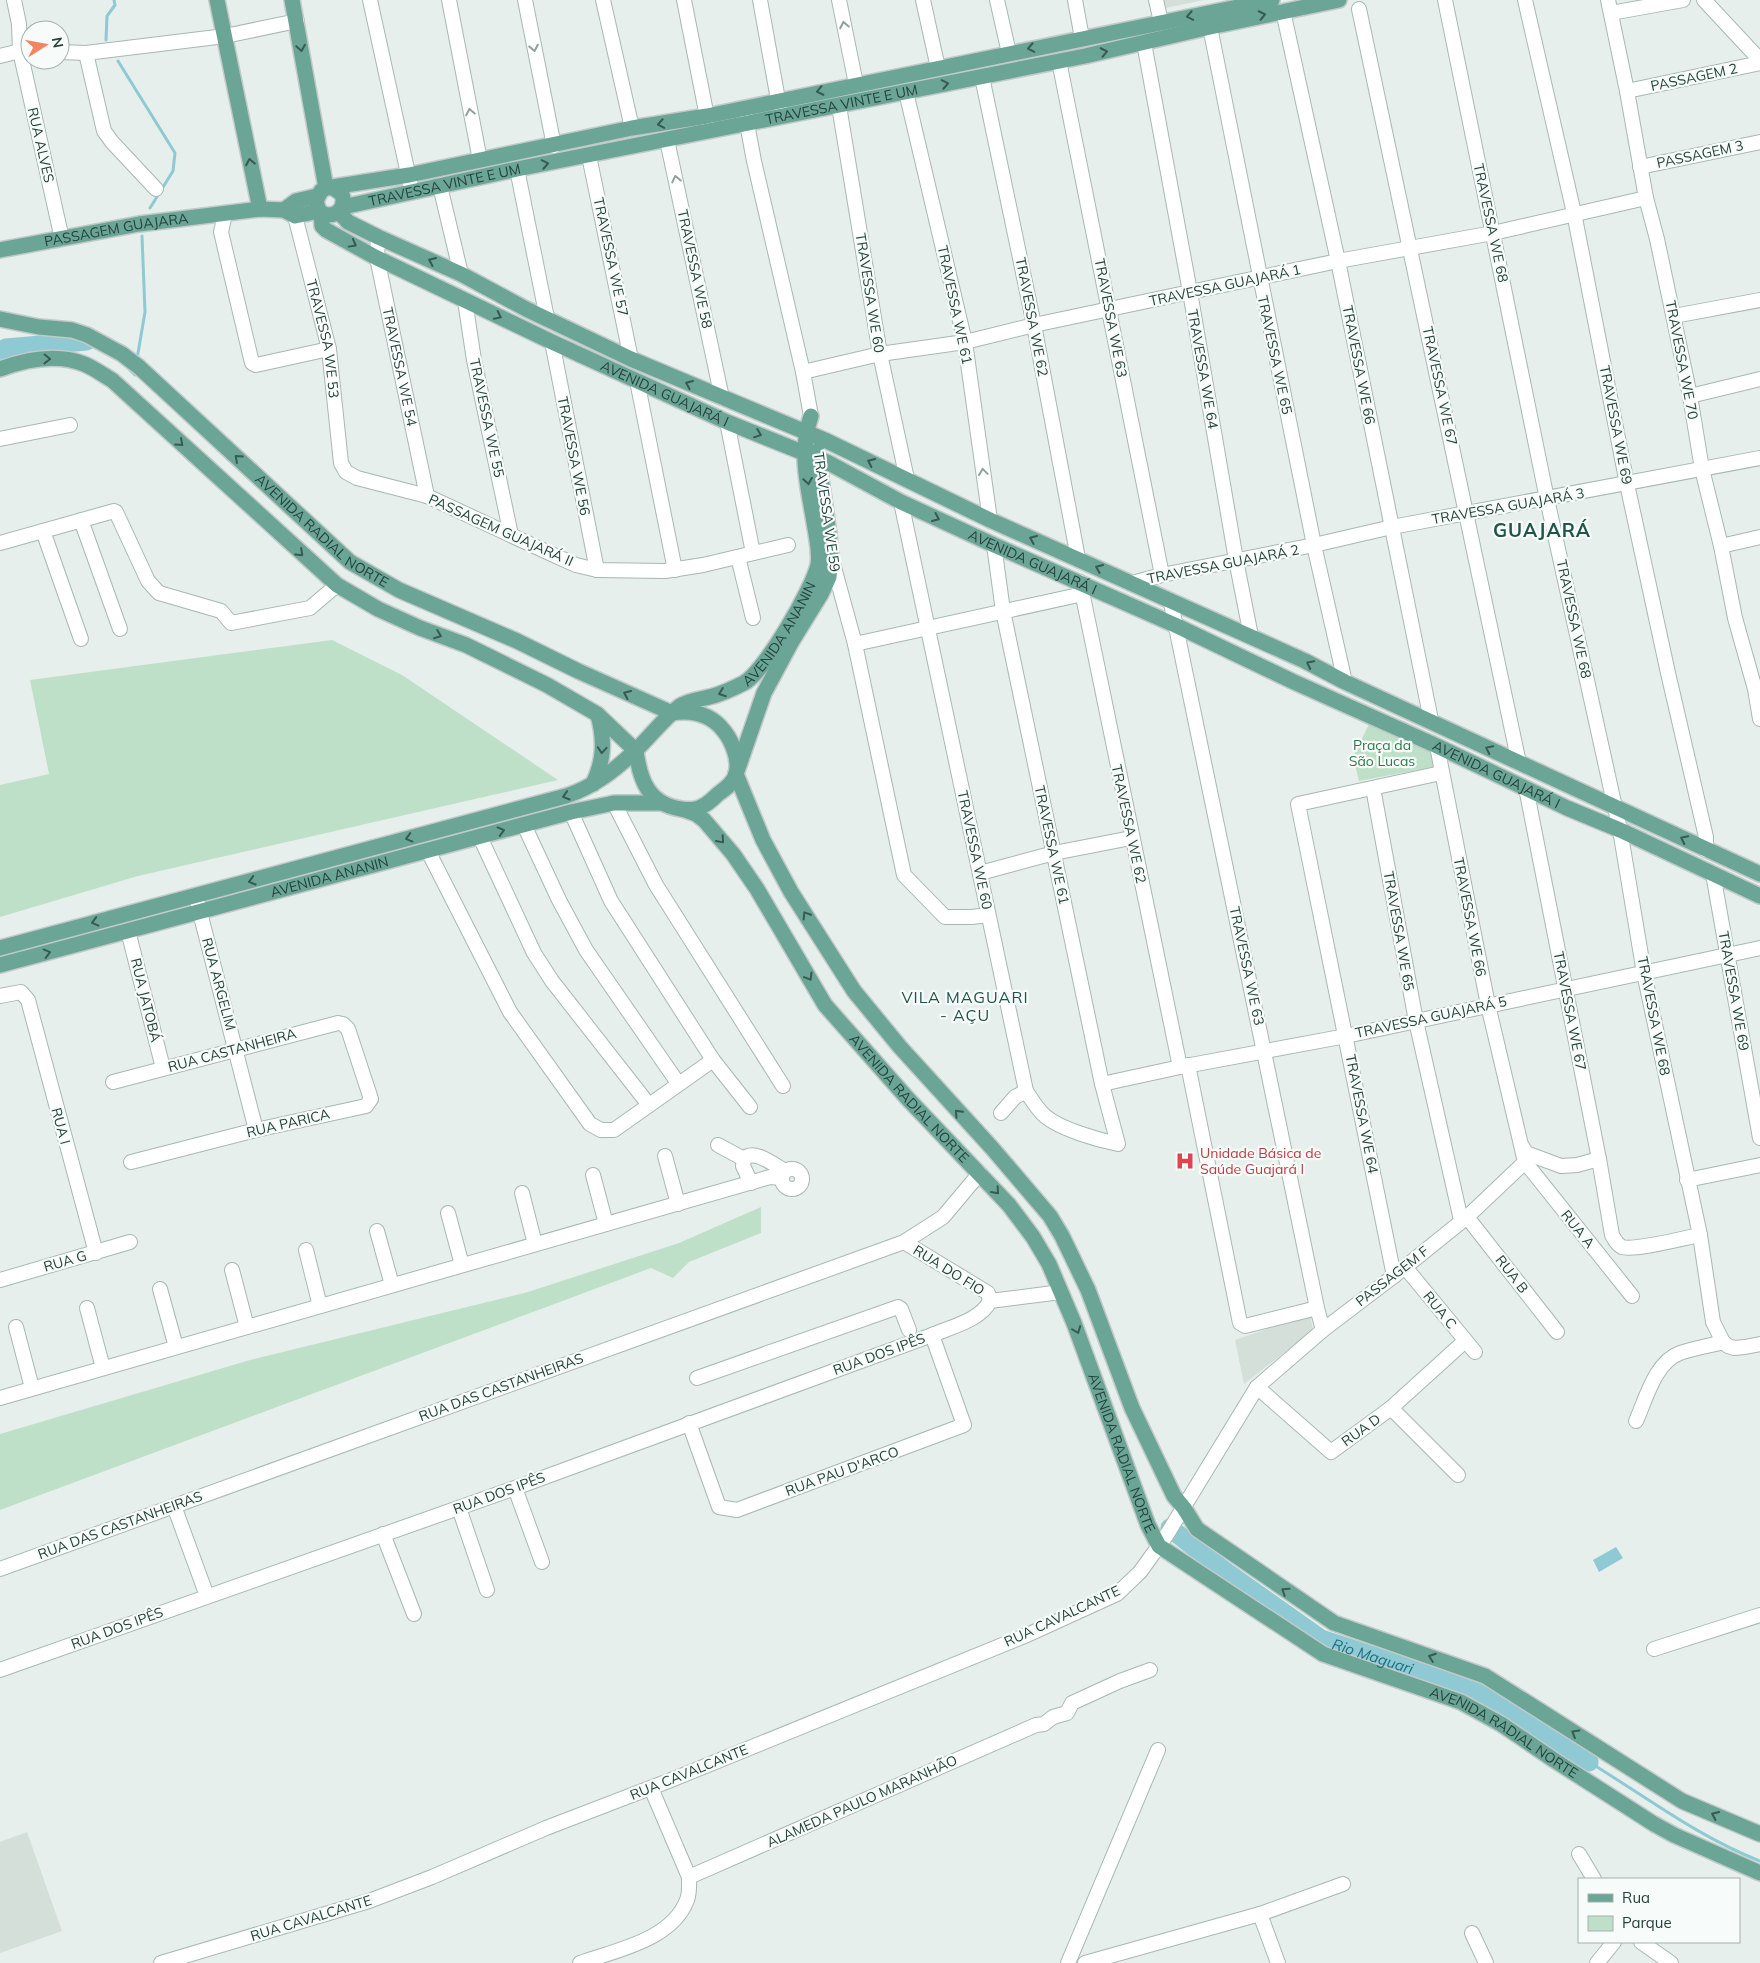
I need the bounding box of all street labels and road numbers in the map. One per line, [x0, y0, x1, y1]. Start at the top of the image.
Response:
street label: PASSAGEM 2 [1649, 59, 1739, 95]
street label: TRAVESSA VINTE E UM [764, 80, 919, 128]
street label: RUA ALVES [24, 105, 58, 185]
street label: PASSAGEM 3 [1655, 136, 1745, 172]
street label: TRAVESSA VINTE E UM [367, 159, 522, 210]
street label: TRAVESSA WE 68 [1470, 162, 1512, 284]
street label: TRAVESSA WE 57 [590, 196, 632, 318]
street label: TRAVESSA WE 58 [674, 208, 716, 330]
street label: PASSAGEM GUAJARA [43, 209, 190, 251]
street label: TRAVESSA WE 60 [852, 232, 888, 354]
street label: TRAVESSA WE 61 [934, 244, 976, 366]
street label: TRAVESSA WE 62 [1012, 256, 1052, 378]
street label: TRAVESSA WE 63 [1091, 257, 1131, 379]
street label: TRAVESSA GUAJARÁ 1 [1148, 260, 1302, 310]
street label: TRAVESSA WE 53 [302, 277, 343, 399]
street label: TRAVESSA WE 65 [1254, 294, 1296, 416]
street label: TRAVESSA WE 70 [1662, 299, 1702, 421]
street label: TRAVESSA WE 66 [1339, 304, 1379, 426]
street label: TRAVESSA WE 54 [379, 306, 421, 428]
street label: TRAVESSA WE 64 [1184, 308, 1222, 431]
street label: TRAVESSA WE 67 [1419, 325, 1461, 447]
street label: AVENIDA GUAJARÁ I [598, 356, 732, 431]
street label: TRAVESSA WE 55 [466, 357, 508, 479]
street label: TRAVESSA WE 69 [1596, 364, 1636, 486]
street label: TRAVESSA WE 56 [554, 395, 594, 517]
street label: TRAVESSA WE 59 [810, 451, 844, 573]
street label: AVENIDA RADIAL NORTE [252, 470, 392, 591]
street label: TRAVESSA GUAJARÁ 3 [1430, 484, 1586, 528]
street label: PASSAGEM GUAJARÁ II [426, 490, 576, 570]
street label: AVENIDA GUAJARÁ I [966, 525, 1100, 598]
street label: TRAVESSA GUAJARÁ 2 [1145, 540, 1301, 588]
street label: TRAVESSA WE 68 [1553, 558, 1595, 680]
street label: AVENIDA ANANIN [739, 579, 820, 690]
street label: AVENIDA GUAJARÁ I [1430, 736, 1563, 812]
street label: TRAVESSA WE 62 [1108, 763, 1150, 885]
street label: TRAVESSA WE 61 [1031, 784, 1073, 906]
street label: TRAVESSA WE 60 [954, 789, 996, 911]
street label: AVENIDA ANANIN [268, 852, 390, 901]
street label: TRAVESSA WE 66 [1450, 856, 1490, 978]
street label: TRAVESSA WE 65 [1380, 870, 1418, 992]
street label: TRAVESSA WE 63 [1226, 905, 1268, 1027]
street label: TRAVESSA WE 69 [1715, 930, 1753, 1052]
street label: RUA ARGELIM [198, 936, 240, 1032]
street label: TRAVESSA WE 67 [1550, 950, 1590, 1072]
street label: TRAVESSA WE 68 [1634, 955, 1674, 1077]
street label: RUA JATOBÁ [127, 956, 165, 1045]
street label: TRAVESSA GUAJARÁ 5 [1354, 992, 1508, 1042]
street label: RUA CASTANHEIRA [166, 1024, 299, 1076]
street label: AVENIDA RADIAL NORTE [846, 1030, 973, 1167]
street label: TRAVESSA WE 64 [1342, 1053, 1382, 1176]
street label: RUA PARICA [245, 1104, 332, 1141]
street label: RUA I [47, 1106, 75, 1146]
street label: RUA A [1557, 1206, 1599, 1252]
street label: RUA DO FIO [910, 1241, 988, 1299]
street label: PASSAGEM F [1352, 1242, 1432, 1310]
street label: RUA G [41, 1246, 89, 1276]
street label: RUA B [1492, 1251, 1532, 1297]
street label: RUA C [1419, 1287, 1461, 1333]
street label: RUA DOS IPÊS [830, 1329, 928, 1379]
street label: RUA DAS CASTANHEIRAS [416, 1349, 586, 1425]
street label: AVENIDA RADIAL NORTE [1084, 1371, 1160, 1536]
street label: RUA D [1338, 1410, 1384, 1450]
street label: RUA PAU D'ARCO [783, 1442, 901, 1500]
street label: RUA DOS IPÊS [450, 1468, 548, 1518]
street label: RUA DAS CASTANHEIRAS [35, 1487, 205, 1563]
street label: RUA CAVALCANTE [1001, 1581, 1123, 1651]
street label: RUA DOS IPÊS [68, 1603, 166, 1653]
street label: AVENIDA RADIAL NORTE [1428, 1683, 1581, 1782]
street label: RUA CAVALCANTE [627, 1740, 751, 1804]
street label: ALAMEDA PAULO MARANHÃO [764, 1751, 960, 1851]
street label: RUA CAVALCANTE [248, 1891, 374, 1945]

